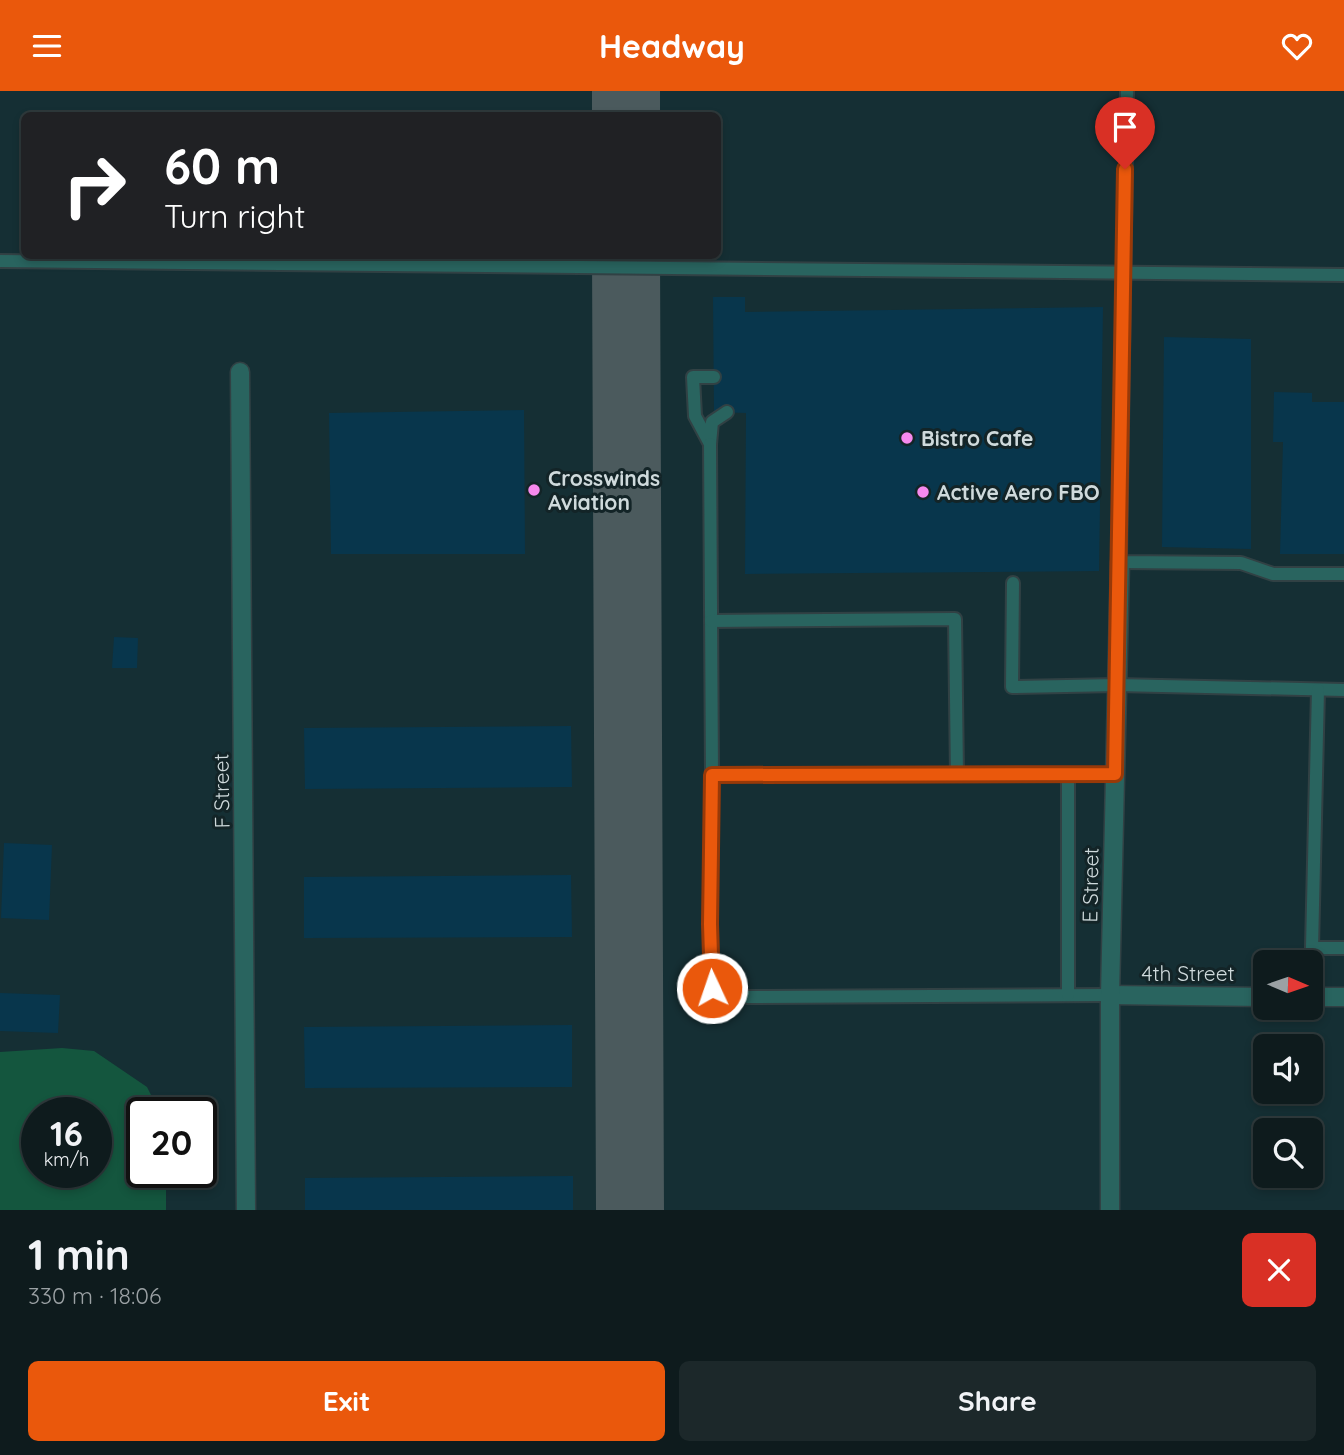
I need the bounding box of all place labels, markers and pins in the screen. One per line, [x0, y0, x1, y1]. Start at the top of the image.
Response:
pin [1095, 97, 1155, 169]
place label: Bistro Cafe [921, 425, 1033, 451]
marker: Bistro Cafe [899, 430, 915, 446]
place label: Crosswinds Aviation [548, 465, 660, 515]
place label: Active Aero FBO [937, 479, 1100, 505]
marker: Crosswinds Aviation [526, 482, 542, 498]
marker: Active Aero FBO [915, 484, 931, 500]

